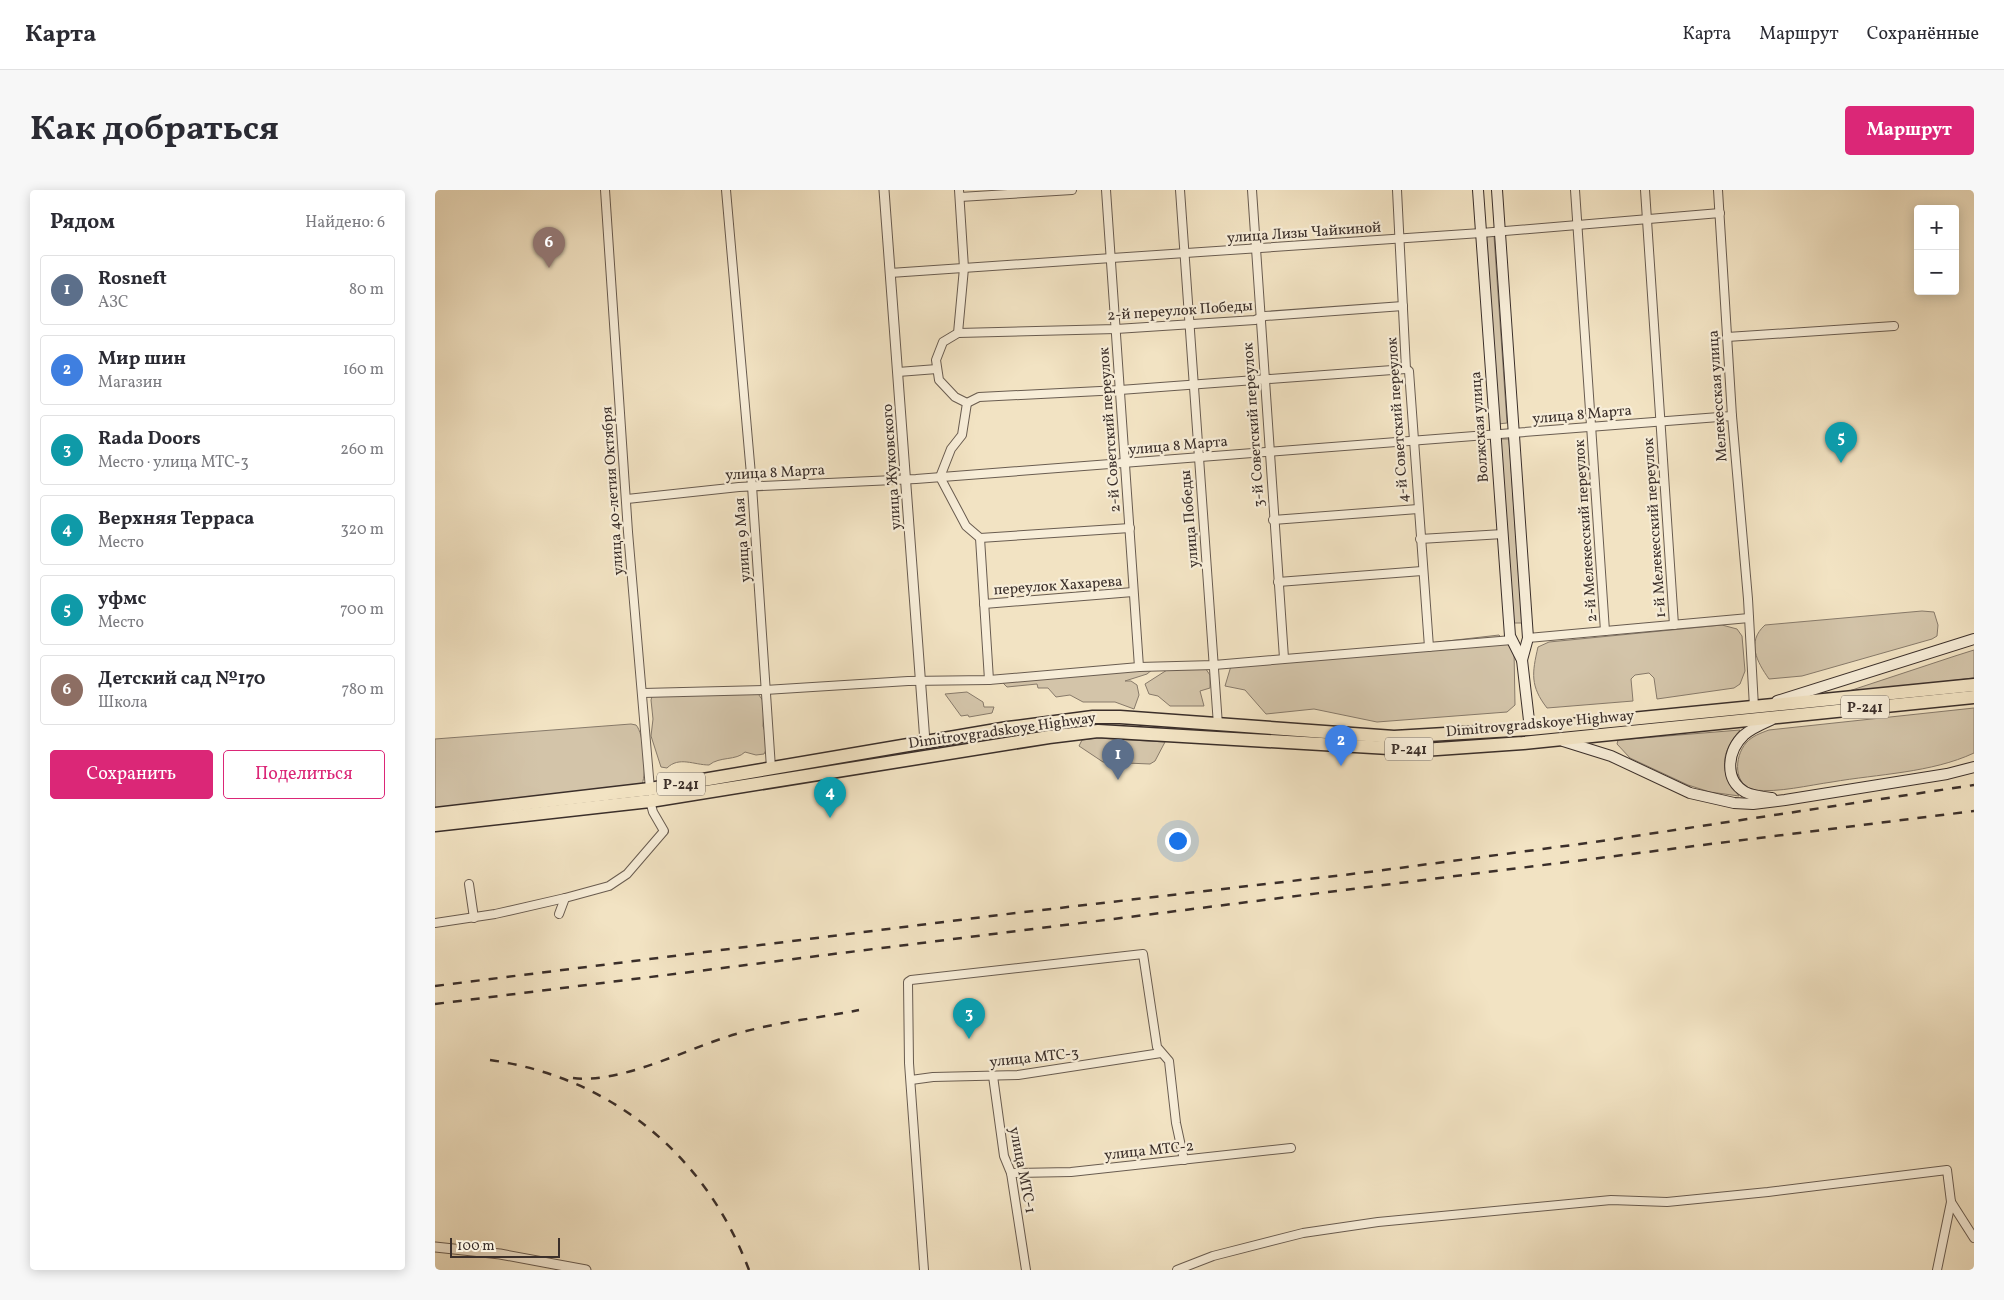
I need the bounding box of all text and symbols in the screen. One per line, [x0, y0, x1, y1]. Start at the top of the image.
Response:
text: Карта [25, 18, 96, 52]
text: Карта [1682, 22, 1731, 47]
text: Маршрут [1759, 22, 1839, 47]
text: Сохранённые [1867, 22, 1979, 47]
text: Как добраться [30, 106, 279, 154]
button: Маршрут [1845, 106, 1974, 155]
map controls [1914, 205, 1959, 295]
button: + [1914, 205, 1959, 250]
text: Рядом [50, 208, 115, 237]
text: Найдено: 6 [305, 212, 385, 234]
street label: улица Лизы Чайкиной [1226, 218, 1382, 249]
pin: 6 [533, 227, 565, 268]
button: − [1914, 250, 1959, 295]
text: Rosneft [98, 266, 167, 292]
text: 1 [64, 279, 70, 301]
text: 80 m [349, 279, 384, 301]
text: АЗС [98, 292, 129, 314]
street label: 2-й переулок Победы [1107, 296, 1254, 327]
street label: Мелекесская улица [1703, 329, 1734, 462]
street label: 4-й Советский переулок [1382, 336, 1415, 503]
street label: 3-й Советский переулок [1238, 342, 1271, 508]
text: Мир шин [98, 346, 186, 372]
street label: 2-й Советский переулок [1094, 347, 1127, 513]
text: 2 [63, 359, 71, 381]
text: 160 m [343, 359, 384, 381]
street label: Волжская улица [1466, 371, 1495, 483]
text: Магазин [98, 372, 162, 394]
street label: улица 8 Марта [1531, 401, 1633, 430]
street label: улица Жуковского [878, 403, 907, 531]
street label: улица 40-летия Октября [597, 406, 630, 576]
pin: 5 [1825, 422, 1857, 463]
text: Rada Doors [98, 426, 201, 452]
street label: улица 8 Марта [1127, 432, 1229, 461]
street label: 1-й Мелекесский переулок [1639, 437, 1672, 619]
text: 3 [63, 439, 71, 461]
text: 260 m [340, 439, 384, 461]
street label: 2-й Мелекесский переулок [1570, 439, 1603, 623]
text: Место · улица МТС-3 [98, 452, 249, 474]
street label: улица 8 Марта [725, 460, 825, 487]
street label: улица Победы [1176, 469, 1205, 569]
street label: улица 9 Мая [730, 497, 757, 583]
text: Верхняя Терраса [98, 506, 254, 532]
text: 4 [62, 519, 72, 541]
text: 320 m [340, 519, 384, 541]
text: Место [98, 532, 144, 554]
street label: переулок Хахарева [993, 572, 1123, 601]
text: уфмс [98, 586, 146, 612]
text: 5 [63, 599, 71, 621]
text: 700 m [340, 599, 384, 621]
text: Место [98, 612, 144, 634]
text: Детский сад №170 [98, 666, 266, 692]
text: 6 [63, 679, 71, 701]
text: 780 m [342, 679, 384, 701]
text: Школа [98, 692, 148, 714]
road number: Р-241 [1841, 696, 1889, 718]
street label: Dimitrovgradskoye Highway [1445, 706, 1635, 743]
street label: Dimitrovgradskoye Highway [907, 708, 1097, 755]
pin: 2 [1325, 725, 1357, 766]
road number: Р-241 [1385, 738, 1433, 760]
pin: 1 [1102, 739, 1134, 780]
button: Сохранить [50, 750, 213, 799]
button: Поделиться [223, 750, 385, 799]
road number: Р-241 [657, 772, 705, 796]
pin: 4 [814, 777, 846, 818]
your location [1165, 828, 1191, 854]
pin: 3 [953, 998, 985, 1039]
street label: улица МТС-3 [988, 1043, 1080, 1074]
street label: улица МТС-1 [1003, 1125, 1040, 1215]
street label: улица МТС-2 [1103, 1136, 1195, 1167]
scale bar [450, 1235, 560, 1258]
text: 100 m [457, 1237, 495, 1256]

